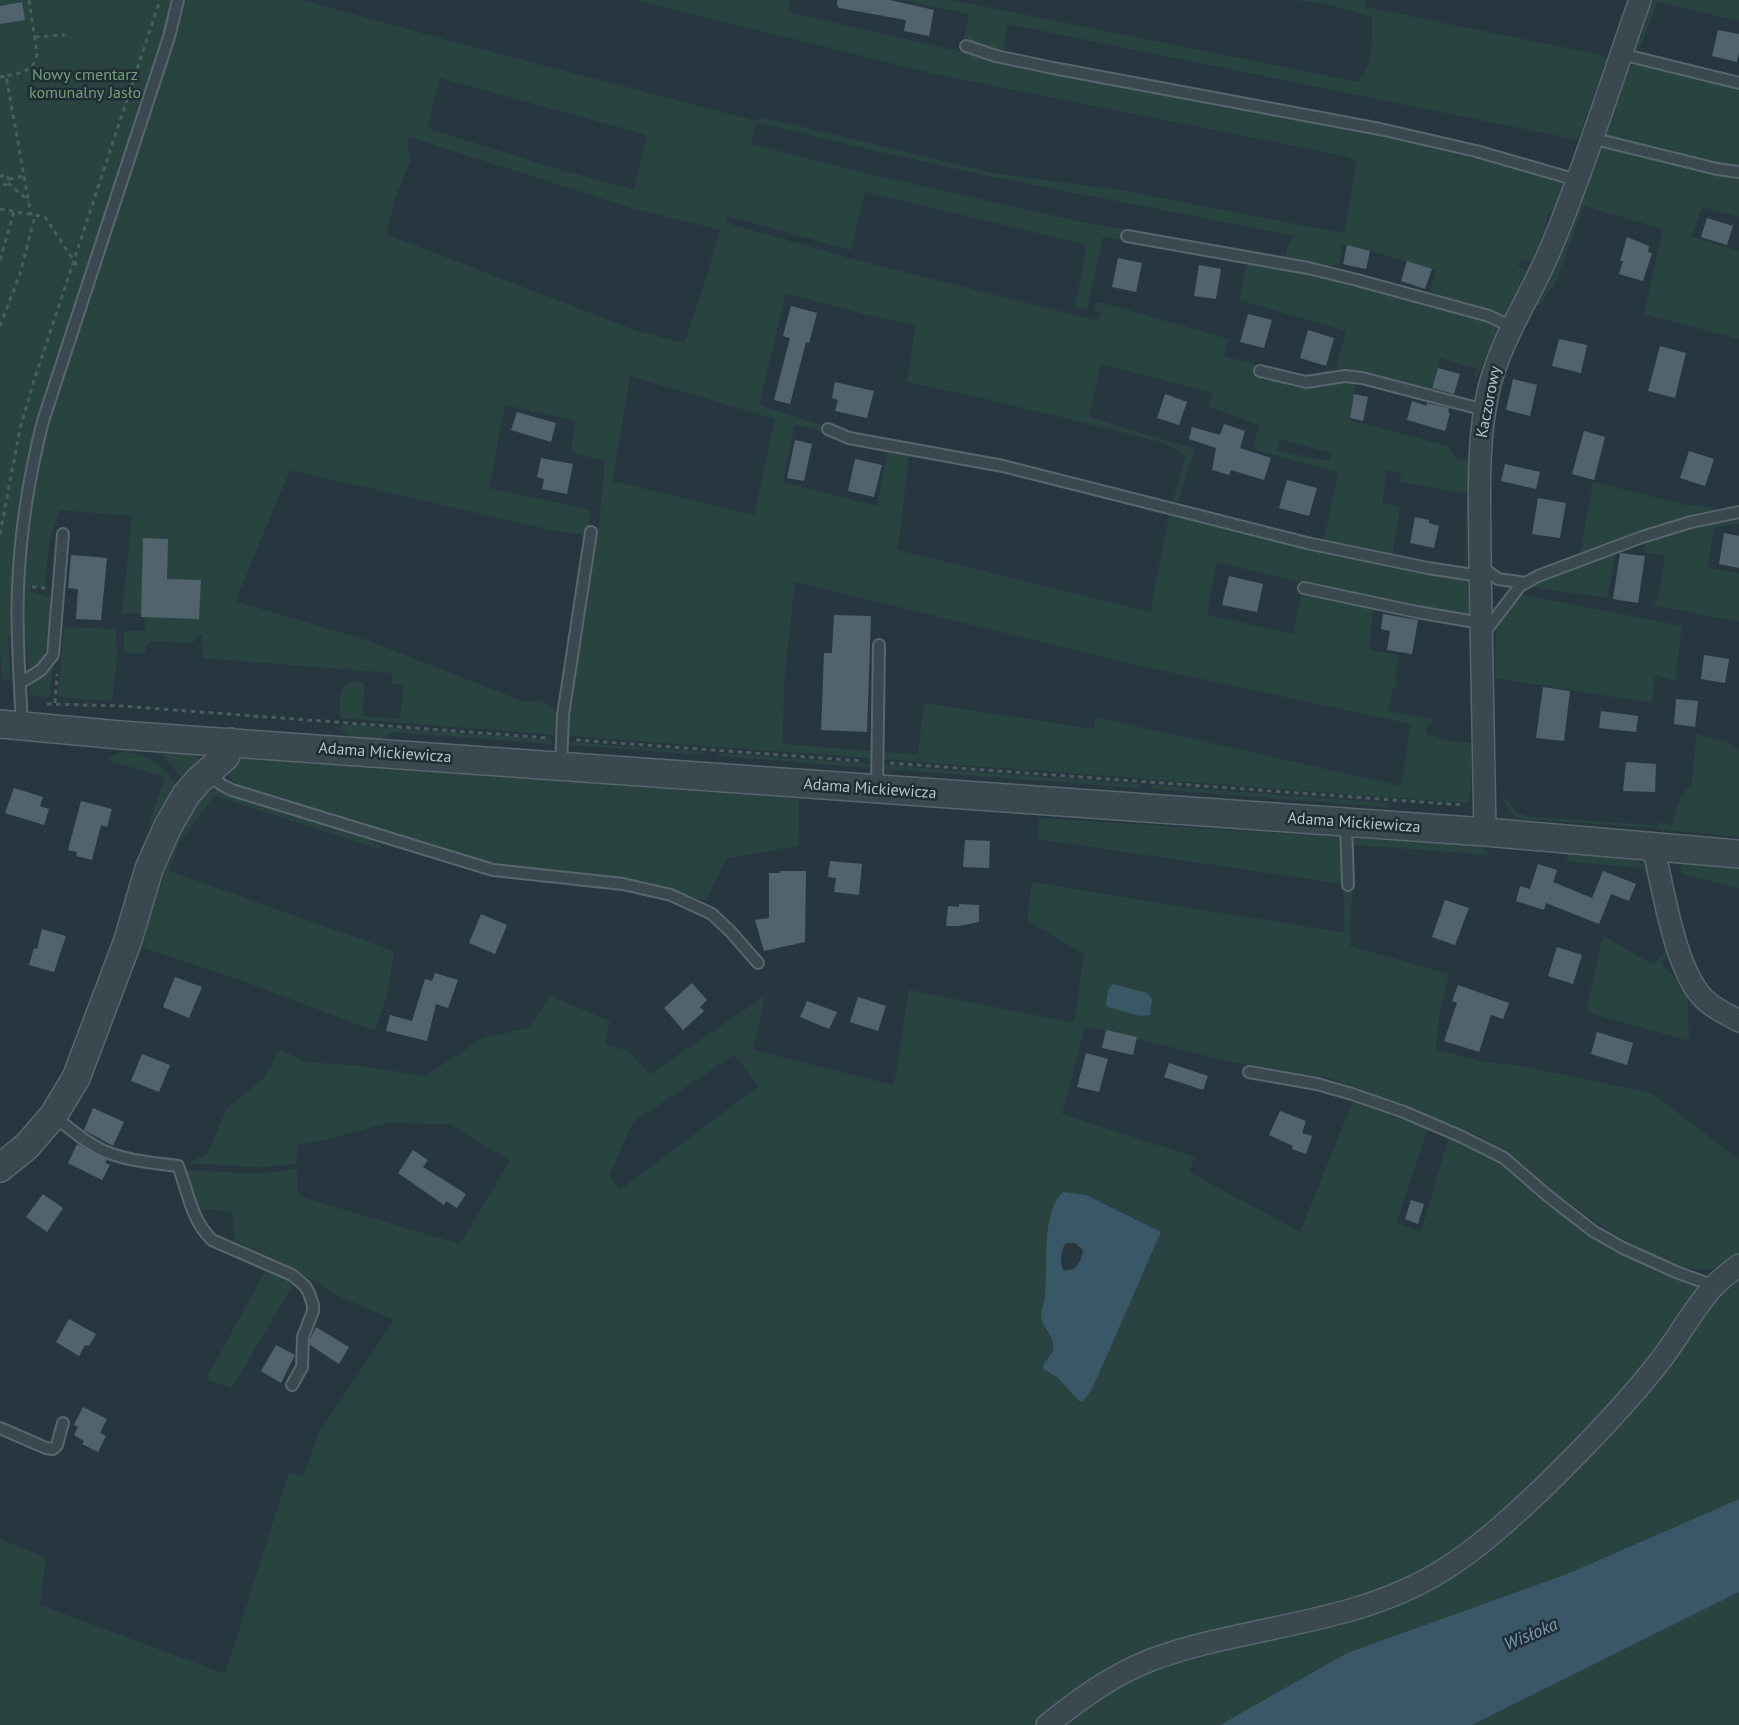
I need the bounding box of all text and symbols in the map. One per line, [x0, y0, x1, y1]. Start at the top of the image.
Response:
park label: Nowy cmentarz komunalny Jasło [29, 65, 141, 103]
street label: Kaczorowy [1473, 364, 1505, 440]
street label: Adama Mickiewicza [318, 739, 452, 767]
street label: Adama Mickiewicza [803, 775, 937, 803]
street label: Adama Mickiewicza [1287, 809, 1421, 837]
water label: Wisłoka [1501, 1614, 1561, 1656]

